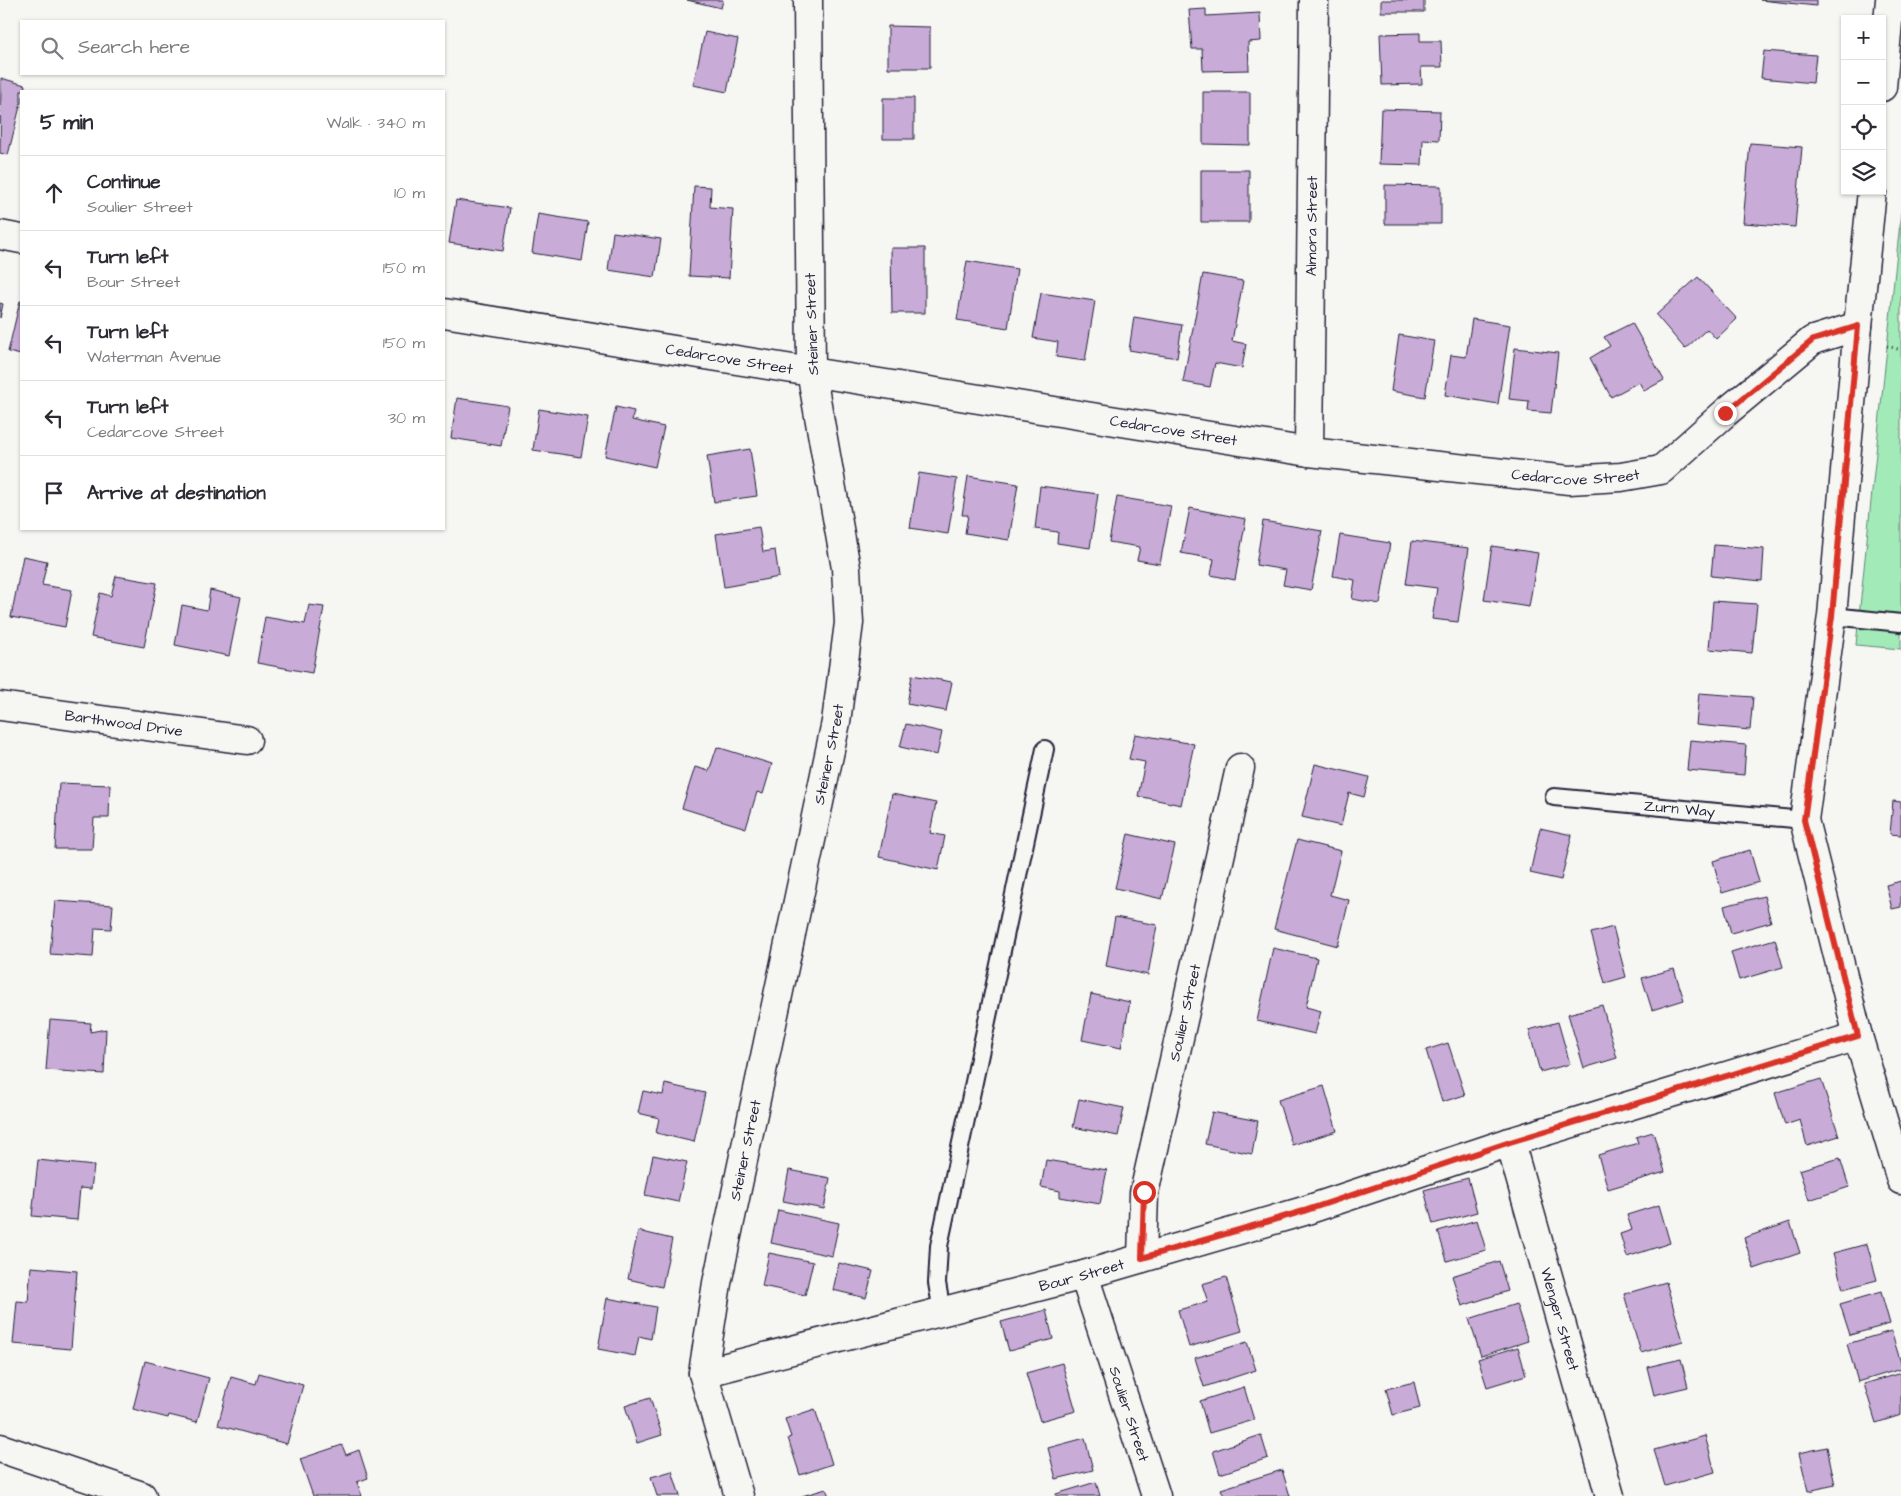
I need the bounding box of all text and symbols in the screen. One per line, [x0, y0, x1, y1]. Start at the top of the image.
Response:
map controls [1841, 15, 1886, 195]
button: + [1841, 15, 1886, 60]
search box [20, 20, 445, 75]
icon: search [38, 34, 66, 62]
text: Search here [78, 34, 190, 61]
button: − [1841, 60, 1886, 105]
button: locate [1841, 105, 1886, 150]
text: 5 min [40, 108, 93, 137]
text: Walk · 340 m [326, 112, 425, 134]
button: layers [1841, 150, 1886, 195]
text: Continue [87, 169, 161, 196]
street label: Almora Street [1300, 176, 1323, 276]
icon: ahead [40, 179, 68, 207]
text: 10 m [394, 182, 425, 204]
text: Soulier Street [87, 196, 193, 218]
text: Turn left [87, 244, 168, 271]
icon: left [40, 254, 68, 282]
text: 150 m [383, 257, 425, 279]
text: Bour Street [87, 271, 180, 293]
street label: Steiner Street [800, 273, 824, 375]
text: Turn left [87, 319, 168, 346]
icon: left [40, 329, 68, 357]
text: 150 m [383, 332, 425, 354]
street label: Cedarcove Street [664, 338, 794, 379]
text: Waterman Avenue [87, 346, 221, 368]
text: Turn left [87, 394, 168, 421]
route end [1714, 402, 1737, 425]
icon: left [40, 404, 68, 432]
text: 30 m [388, 407, 425, 429]
street label: Cedarcove Street [1109, 410, 1239, 451]
text: Cedarcove Street [87, 421, 224, 443]
street label: Cedarcove Street [1510, 463, 1641, 491]
icon: arrive [40, 479, 68, 507]
text: Arrive at destination [87, 480, 266, 507]
street label: Steiner Street [808, 702, 849, 806]
street label: Barthwood Drive [63, 705, 184, 742]
street label: Zurn Way [1643, 795, 1716, 823]
street label: Soulier Street [1164, 962, 1206, 1063]
street label: Steiner Street [724, 1098, 766, 1202]
route start [1133, 1181, 1156, 1204]
street label: Bour Street [1037, 1253, 1127, 1297]
street label: Wenger Street [1535, 1265, 1585, 1373]
street label: Soulier Street [1104, 1363, 1155, 1464]

